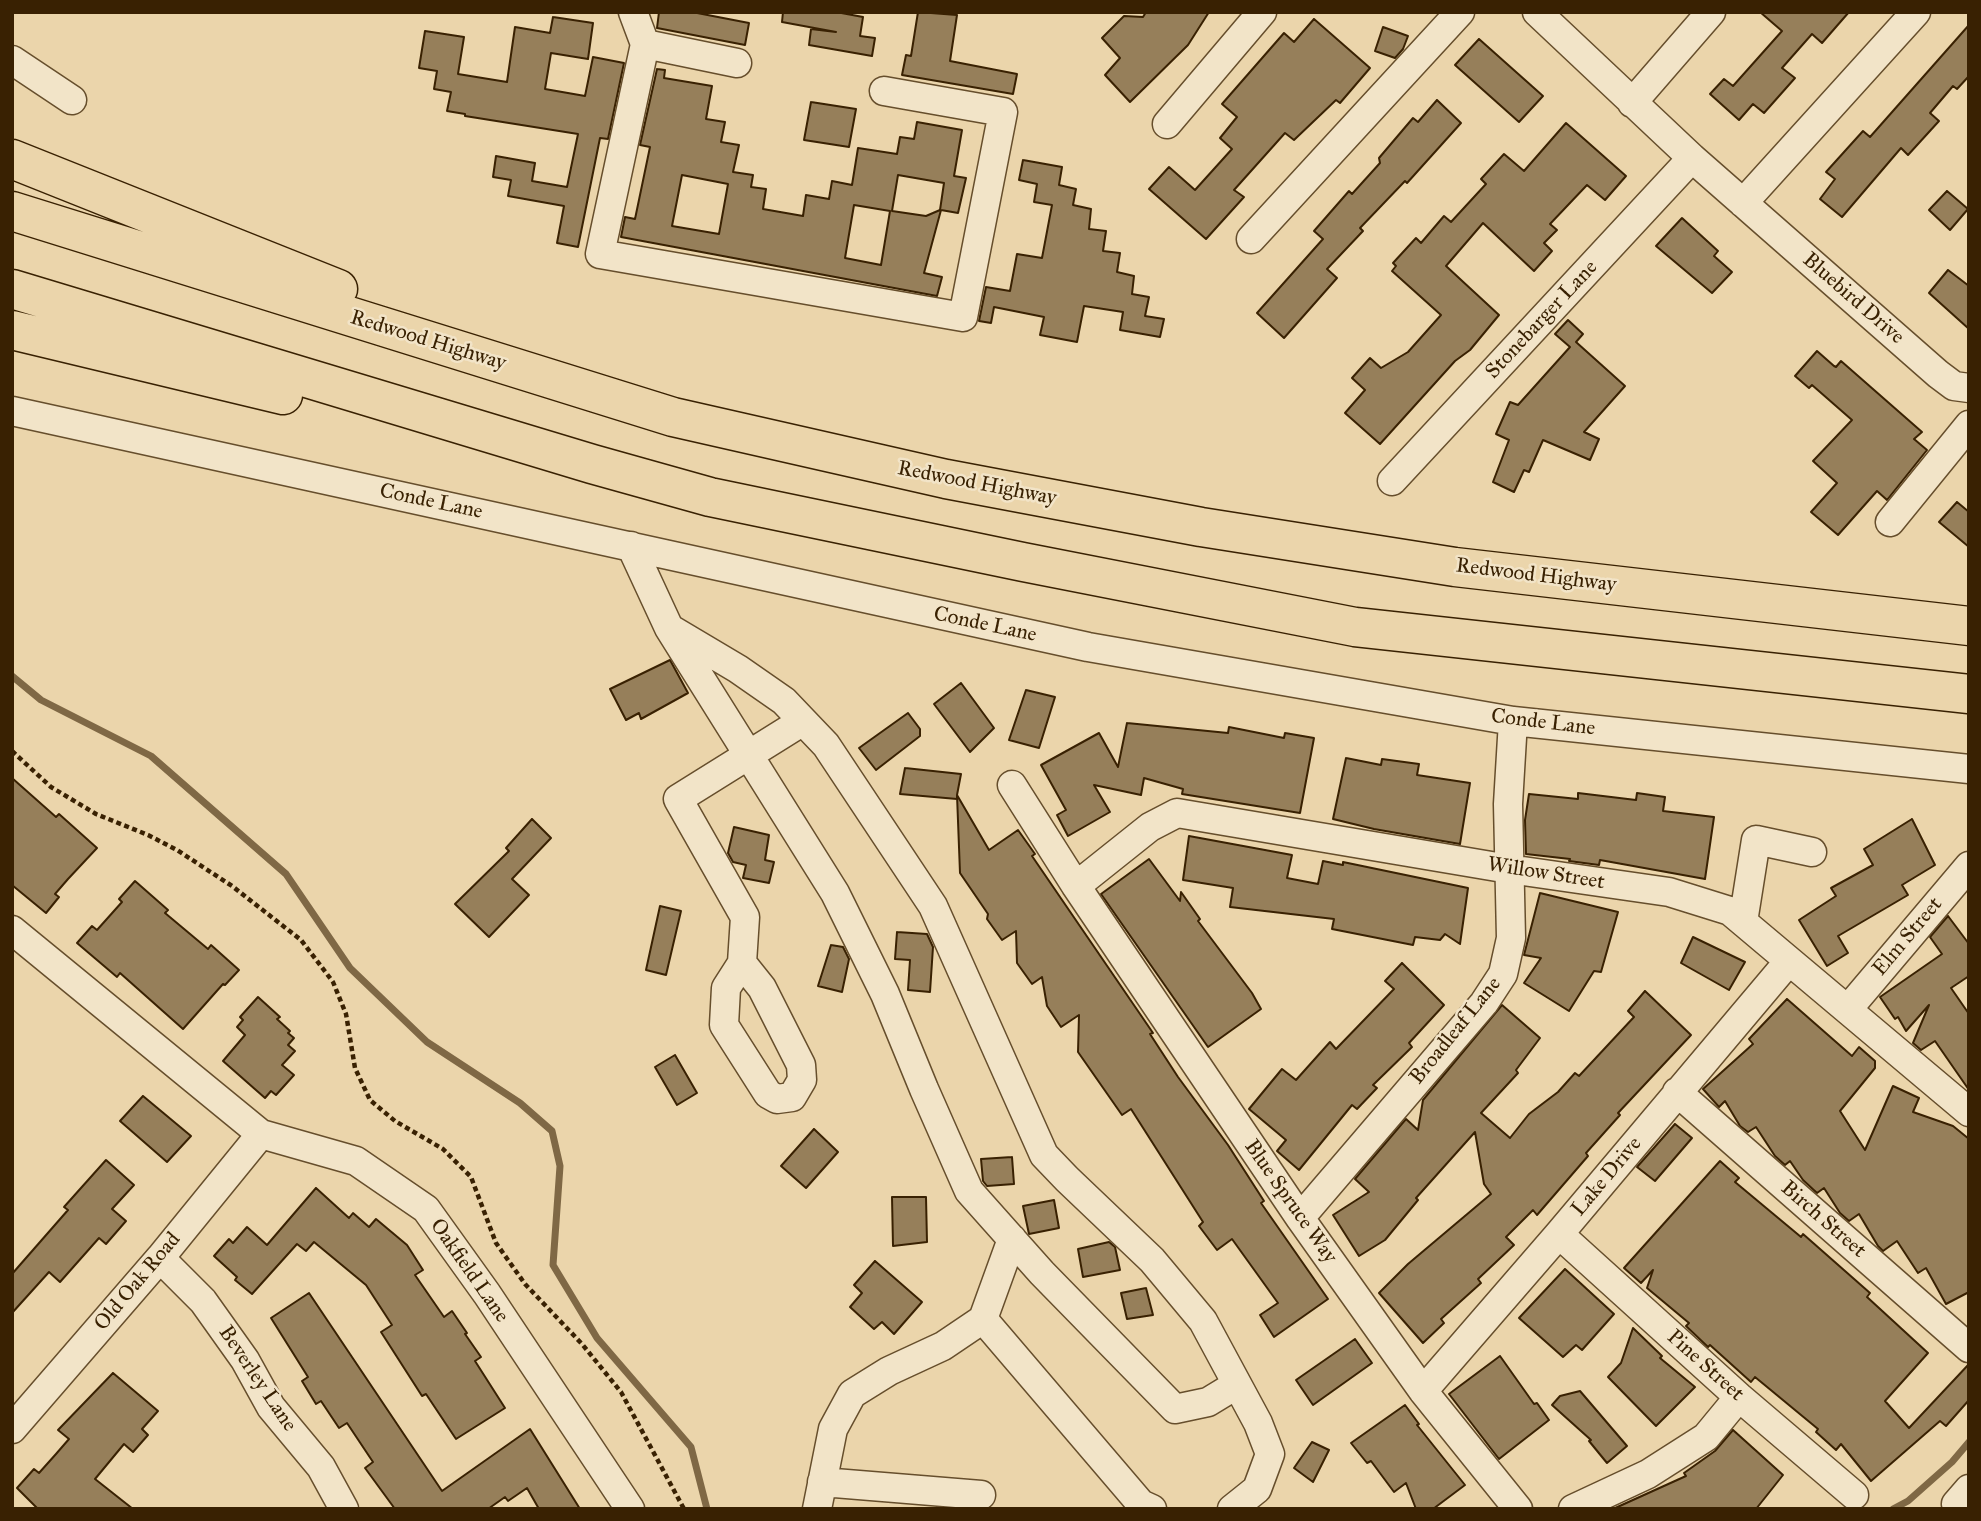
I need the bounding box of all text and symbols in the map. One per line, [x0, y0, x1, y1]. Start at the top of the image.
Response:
street label: Bluebird Drive [1797, 248, 1909, 350]
street label: Stonebarger Lane [1481, 256, 1603, 384]
street label: Redwood Highway [347, 305, 509, 377]
street label: Redwood Highway [895, 456, 1059, 512]
street label: Conde Lane [377, 479, 485, 525]
street label: Redwood Highway [1454, 554, 1618, 598]
street label: Conde Lane [931, 602, 1039, 648]
street label: Conde Lane [1489, 704, 1597, 742]
street label: Willow Street [1486, 852, 1606, 896]
street label: Elm Street [1868, 892, 1948, 982]
street label: Broadleaf Lane [1405, 972, 1507, 1090]
street label: Lake Drive [1567, 1132, 1647, 1222]
street label: Blue Spruce Way [1238, 1135, 1342, 1269]
street label: Birch Street [1775, 1176, 1871, 1264]
street label: Oakfield Lane [424, 1214, 514, 1328]
street label: Old Oak Road [90, 1228, 186, 1336]
street label: Beverley Lane [212, 1321, 302, 1437]
street label: Pine Street [1661, 1325, 1749, 1407]

